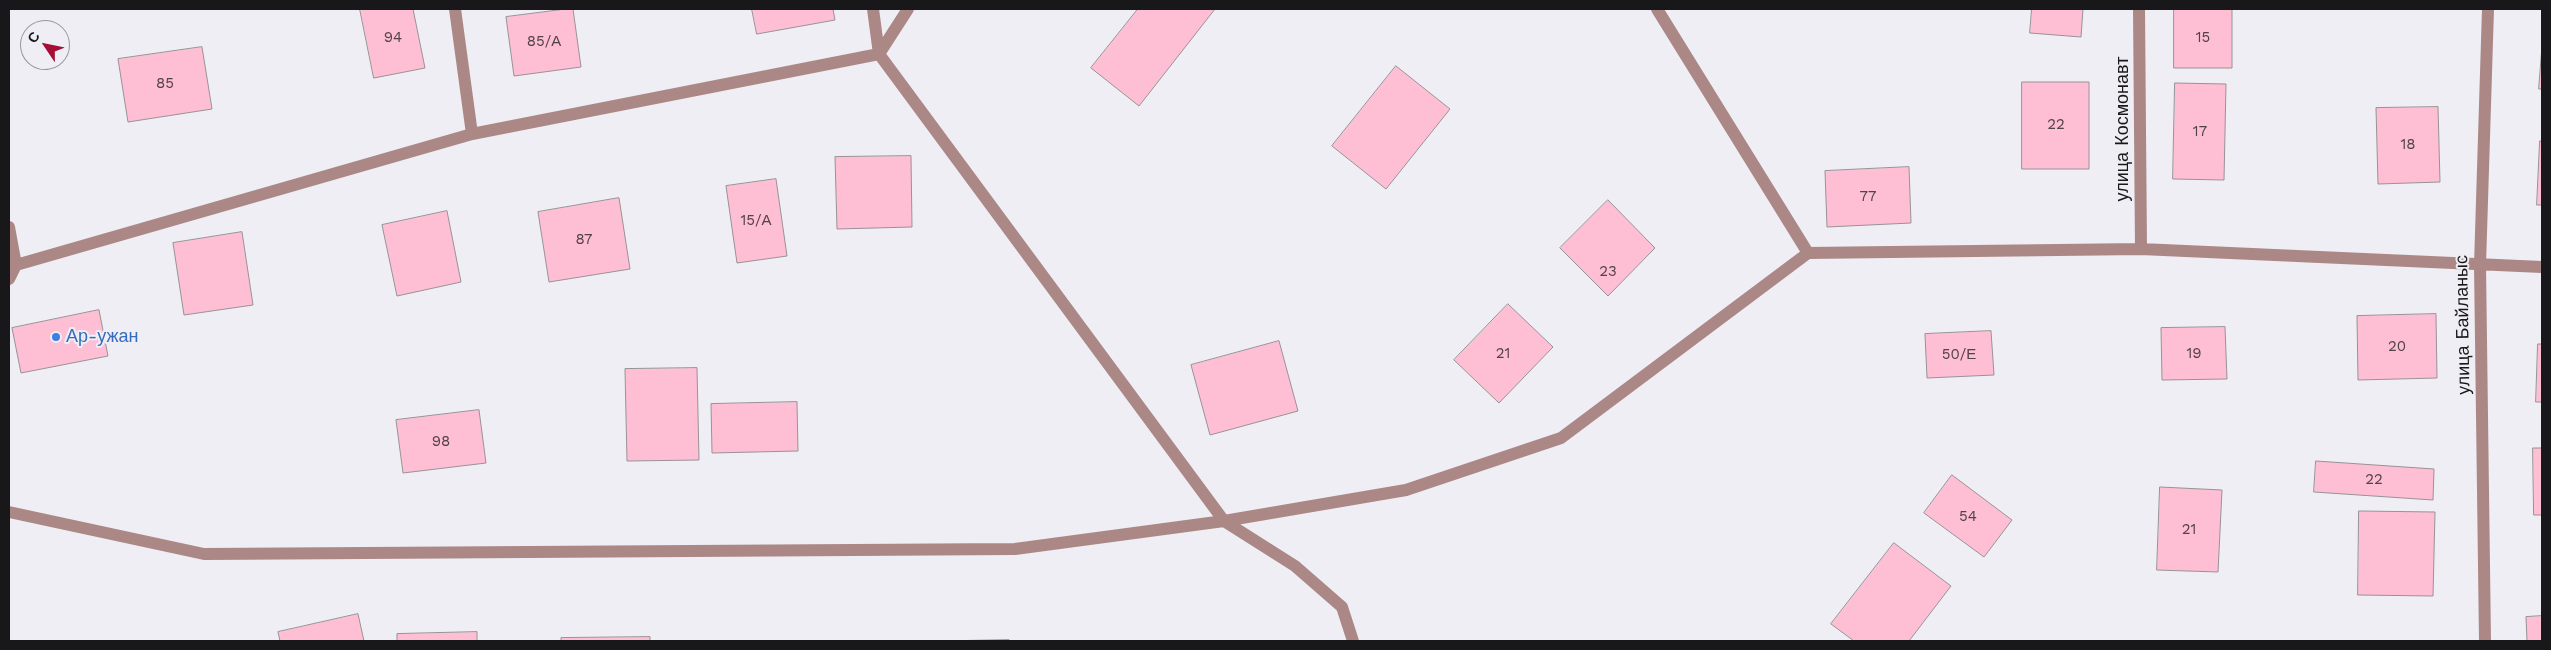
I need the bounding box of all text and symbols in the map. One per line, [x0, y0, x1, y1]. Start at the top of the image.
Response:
north arrow [20, 20, 70, 70]
text: С [24, 29, 43, 46]
house number: 94 [384, 29, 402, 47]
house number: 15 [2196, 29, 2210, 47]
house number: 85/А [527, 33, 561, 51]
street label: улица Космонавт [2112, 57, 2134, 201]
house number: 85 [156, 75, 174, 93]
house number: 22 [2047, 116, 2065, 134]
house number: 17 [2193, 123, 2207, 141]
house number: 18 [2400, 136, 2416, 154]
house number: 77 [1860, 188, 1876, 206]
house number: 15/А [740, 212, 772, 230]
house number: 87 [575, 231, 593, 249]
street label: улица Байланыс [2451, 255, 2475, 395]
house number: 23 [1599, 263, 1617, 281]
place label: Ар-ужан [66, 326, 138, 348]
marker: Ар-ужан [50, 331, 62, 343]
house number: 20 [2388, 338, 2406, 356]
house number: 21 [1496, 345, 1510, 363]
house number: 19 [2186, 345, 2202, 363]
house number: 50/Е [1942, 346, 1976, 364]
house number: 98 [432, 433, 450, 451]
house number: 22 [2365, 471, 2383, 489]
house number: 54 [1959, 508, 1977, 526]
house number: 21 [2182, 521, 2196, 539]

